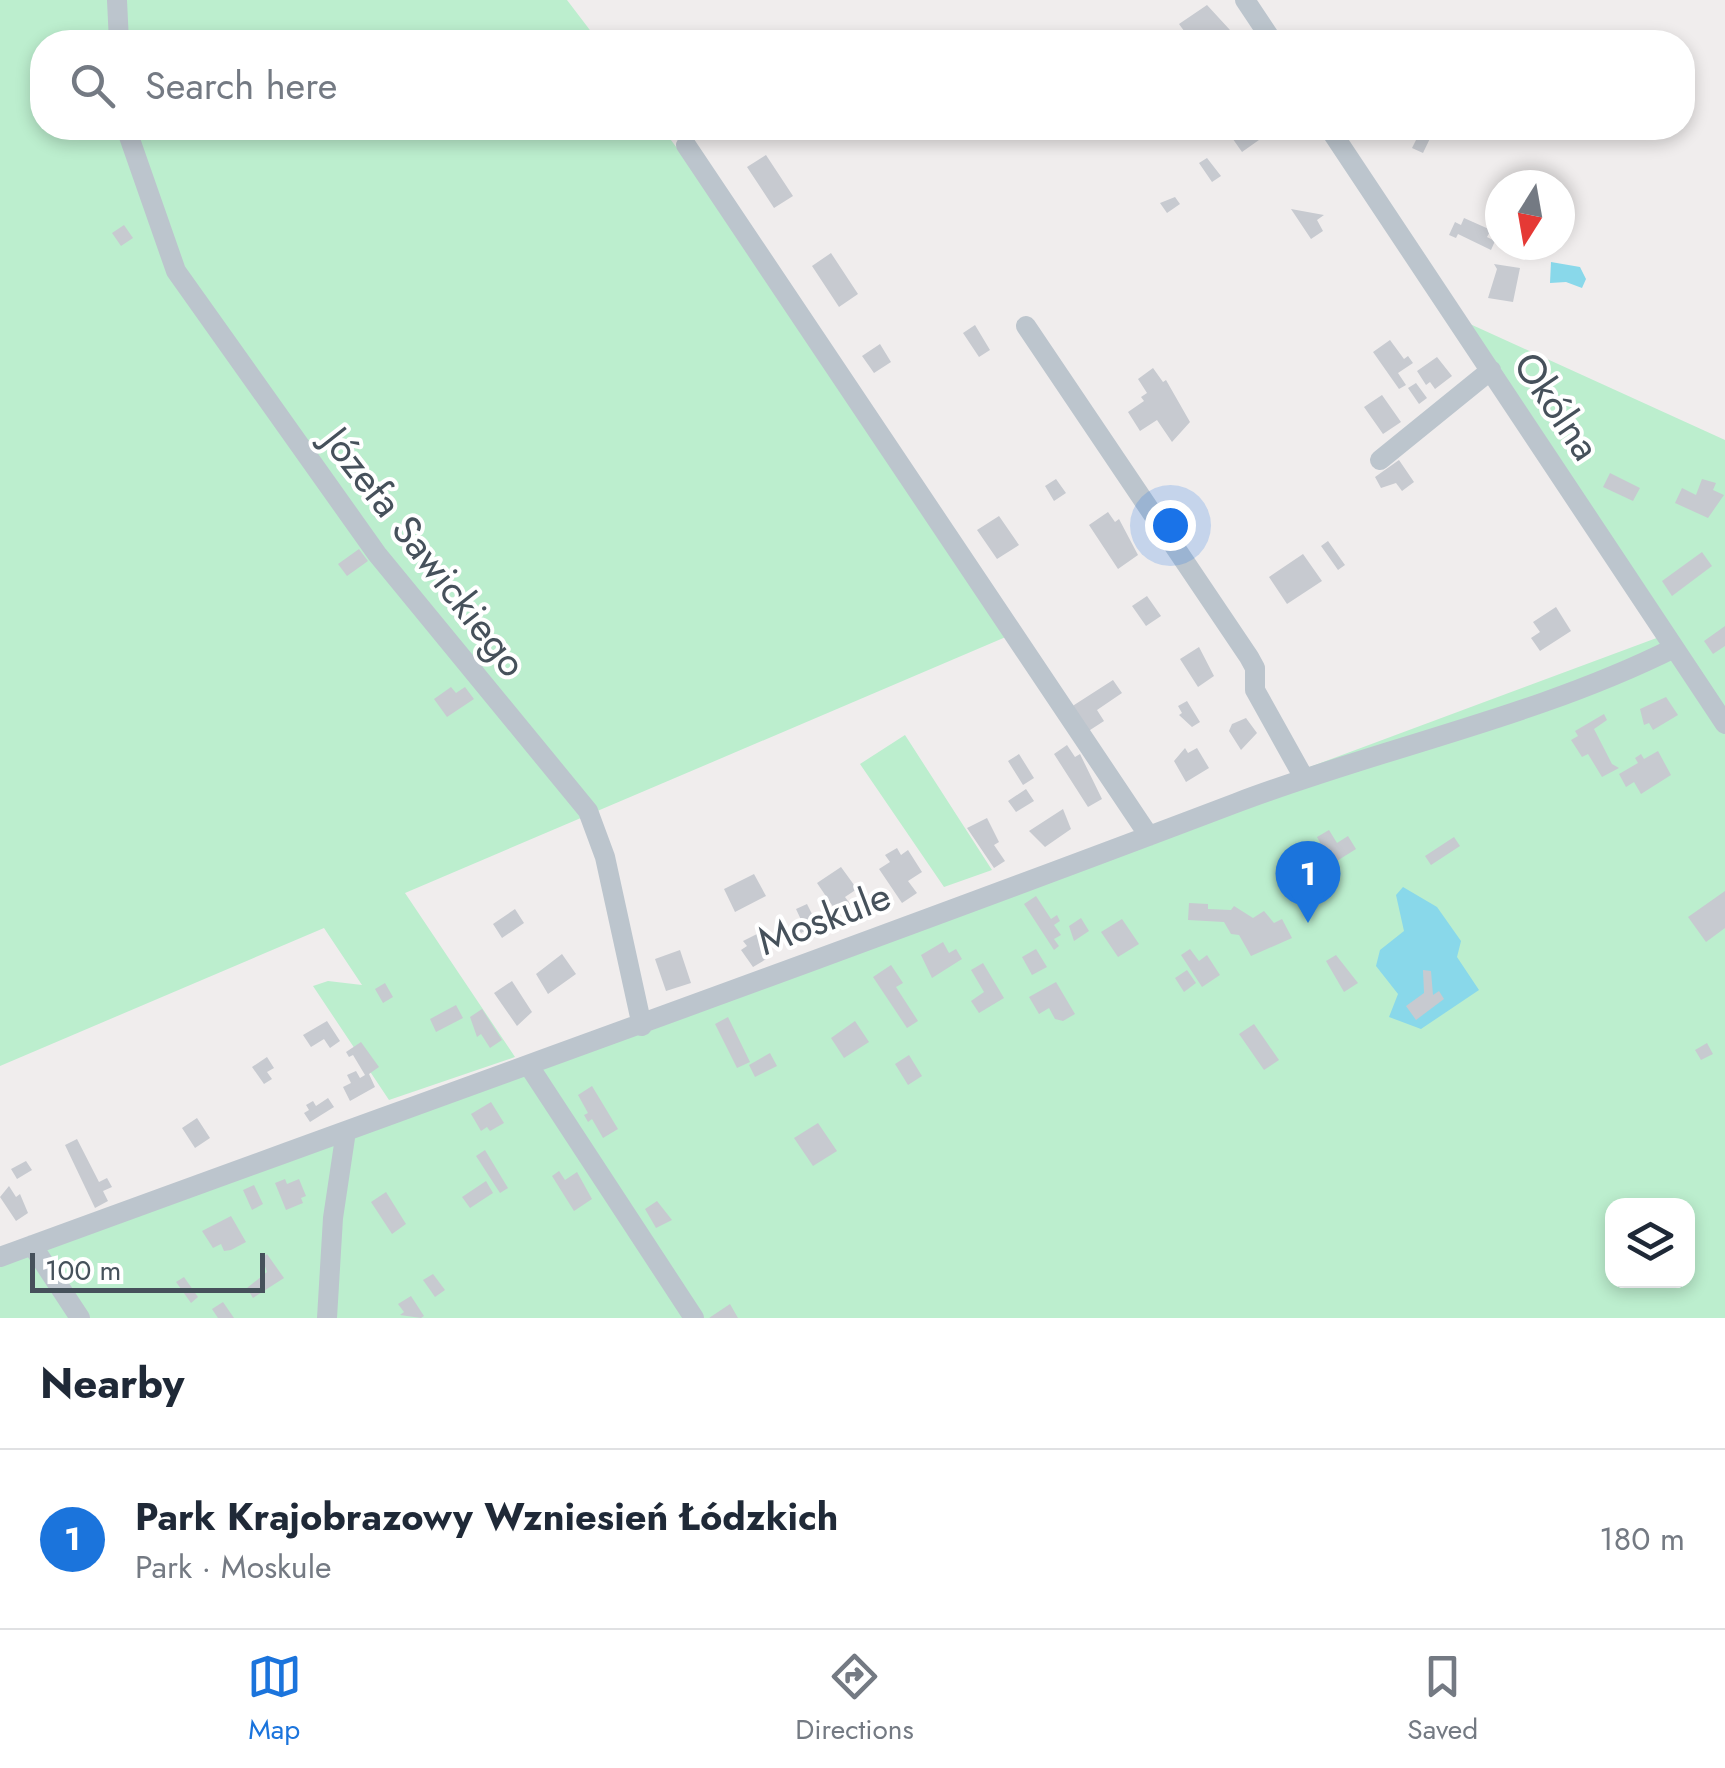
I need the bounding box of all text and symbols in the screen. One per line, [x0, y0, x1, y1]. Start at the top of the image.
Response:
search box [30, 30, 1695, 140]
icon: search [65, 58, 120, 113]
text: Search here [145, 58, 337, 113]
north arrow [1485, 170, 1575, 260]
street label: Okólna [1499, 340, 1615, 472]
street label: Józefa Sawickiego [306, 411, 541, 689]
your location [1145, 500, 1196, 551]
pin: 1 [1276, 840, 1340, 923]
street label: Moskule [749, 866, 899, 970]
map controls [1605, 1198, 1695, 1288]
button: layers [1605, 1198, 1695, 1288]
scale bar [30, 1248, 265, 1292]
text: 100 m [45, 1250, 121, 1291]
text: Nearby [40, 1353, 184, 1414]
text: Park Krajobrazowy Wzniesień Łódzkich [135, 1489, 838, 1544]
text: 1 [64, 1516, 81, 1562]
text: 180 m [1599, 1516, 1685, 1562]
text: Park · Moskule [135, 1544, 332, 1590]
tab: Map [247, 1649, 302, 1750]
tab: Directions [795, 1649, 914, 1750]
tab: Saved [1407, 1649, 1478, 1750]

